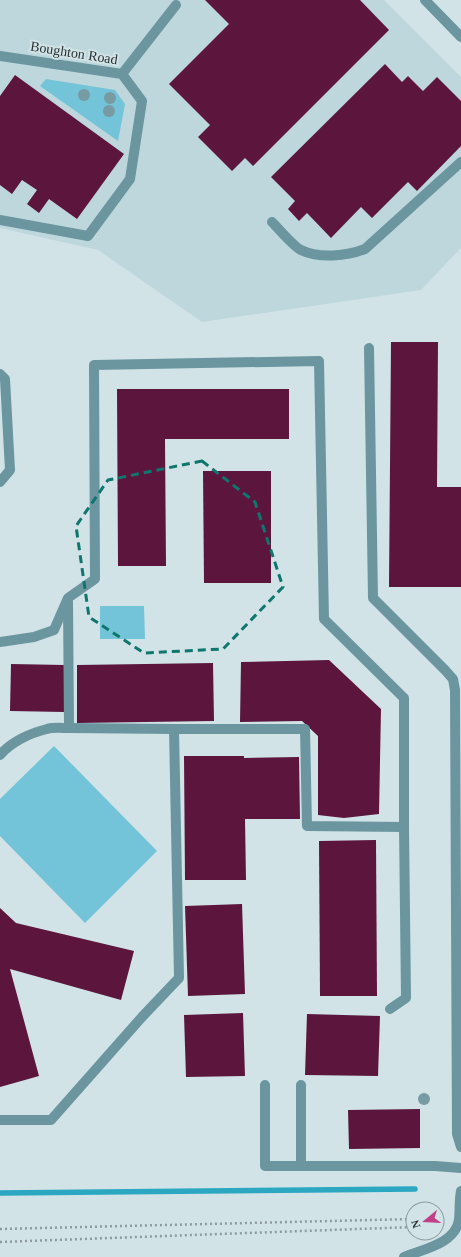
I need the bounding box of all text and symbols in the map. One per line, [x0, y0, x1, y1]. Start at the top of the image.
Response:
street label: Boughton Road [29, 39, 119, 67]
north arrow [405, 1201, 445, 1241]
text: N [409, 1218, 422, 1230]

